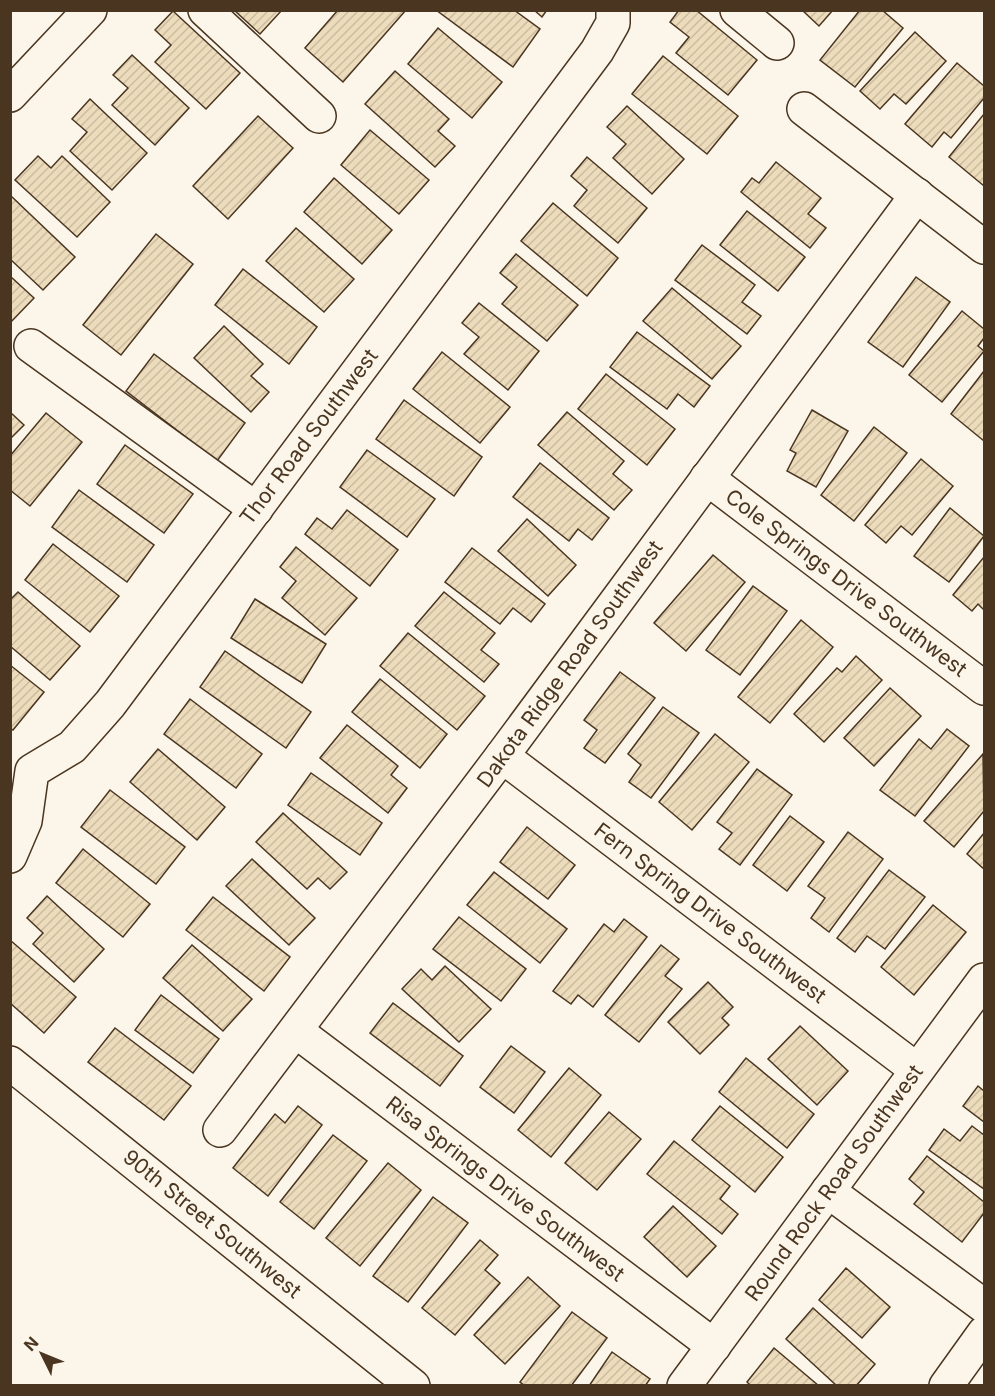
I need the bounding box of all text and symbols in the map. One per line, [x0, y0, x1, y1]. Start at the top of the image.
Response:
street label: Thor Road Southwest [234, 344, 383, 530]
street label: Cole Springs Drive Southwest [721, 484, 972, 682]
street label: Dakota Ridge Road Southwest [472, 535, 668, 792]
street label: Fern Spring Drive Southwest [589, 817, 831, 1008]
street label: Round Rock Road Southwest [739, 1060, 928, 1306]
street label: Risa Springs Drive Southwest [381, 1091, 630, 1287]
street label: 90th Street Southwest [118, 1144, 306, 1303]
north arrow [12, 1324, 72, 1384]
text: N [20, 1332, 43, 1355]

